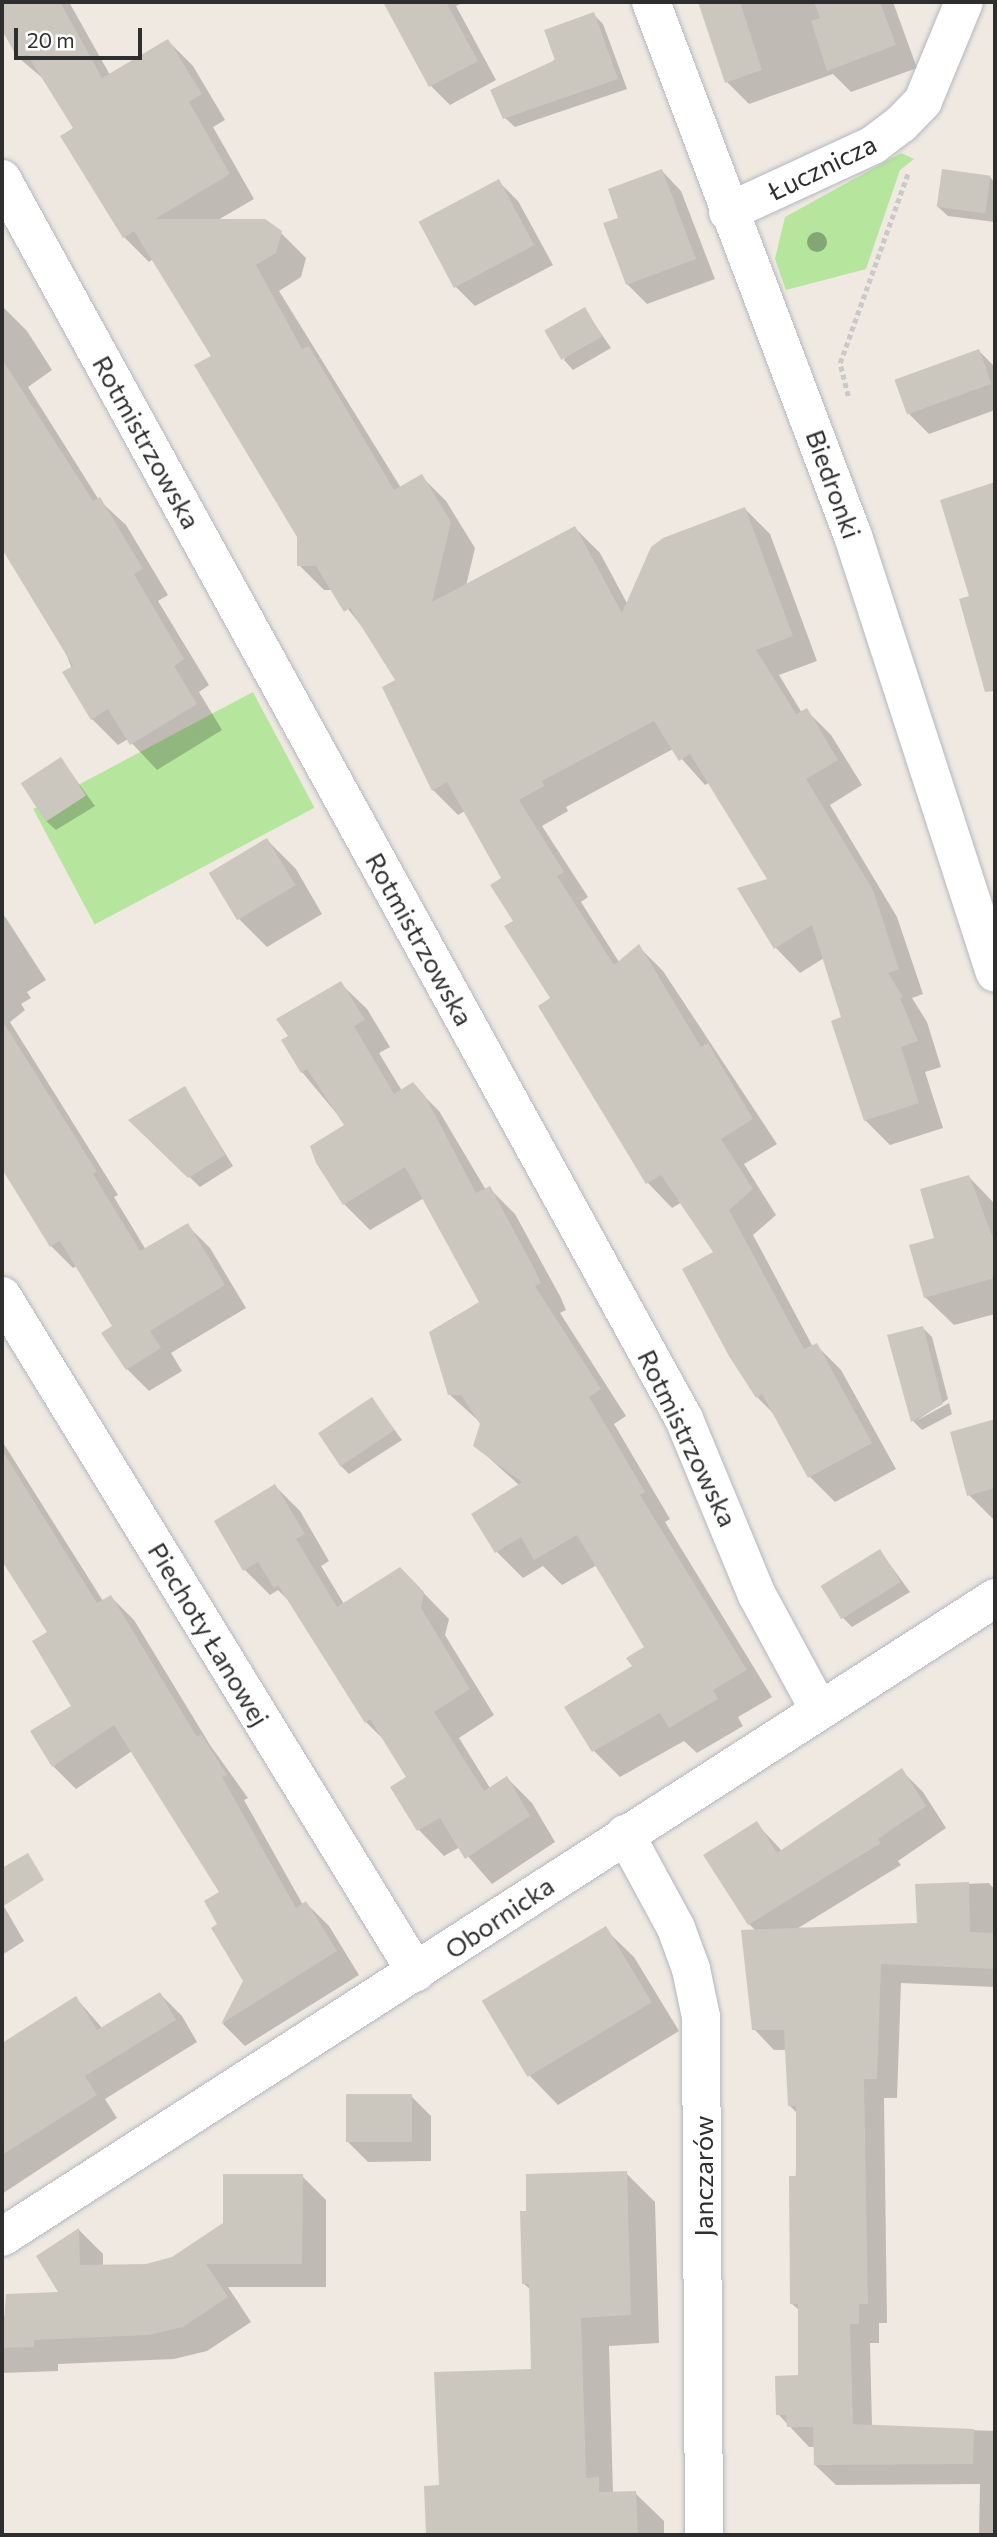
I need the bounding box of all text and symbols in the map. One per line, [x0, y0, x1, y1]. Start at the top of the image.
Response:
scale bar [18, 14, 145, 58]
text: 20 m [27, 27, 75, 52]
street label: Łucznicza [763, 127, 881, 207]
street label: Rotmistrzowska [87, 350, 207, 534]
street label: Biedronki [800, 425, 868, 543]
street label: Rotmistrzowska [360, 847, 480, 1031]
street label: Rotmistrzowska [632, 1344, 744, 1532]
street label: Piechoty Łanowej [142, 1537, 276, 1731]
street label: Obornicka [439, 1869, 559, 1965]
street label: Janczarów [687, 2115, 719, 2237]

